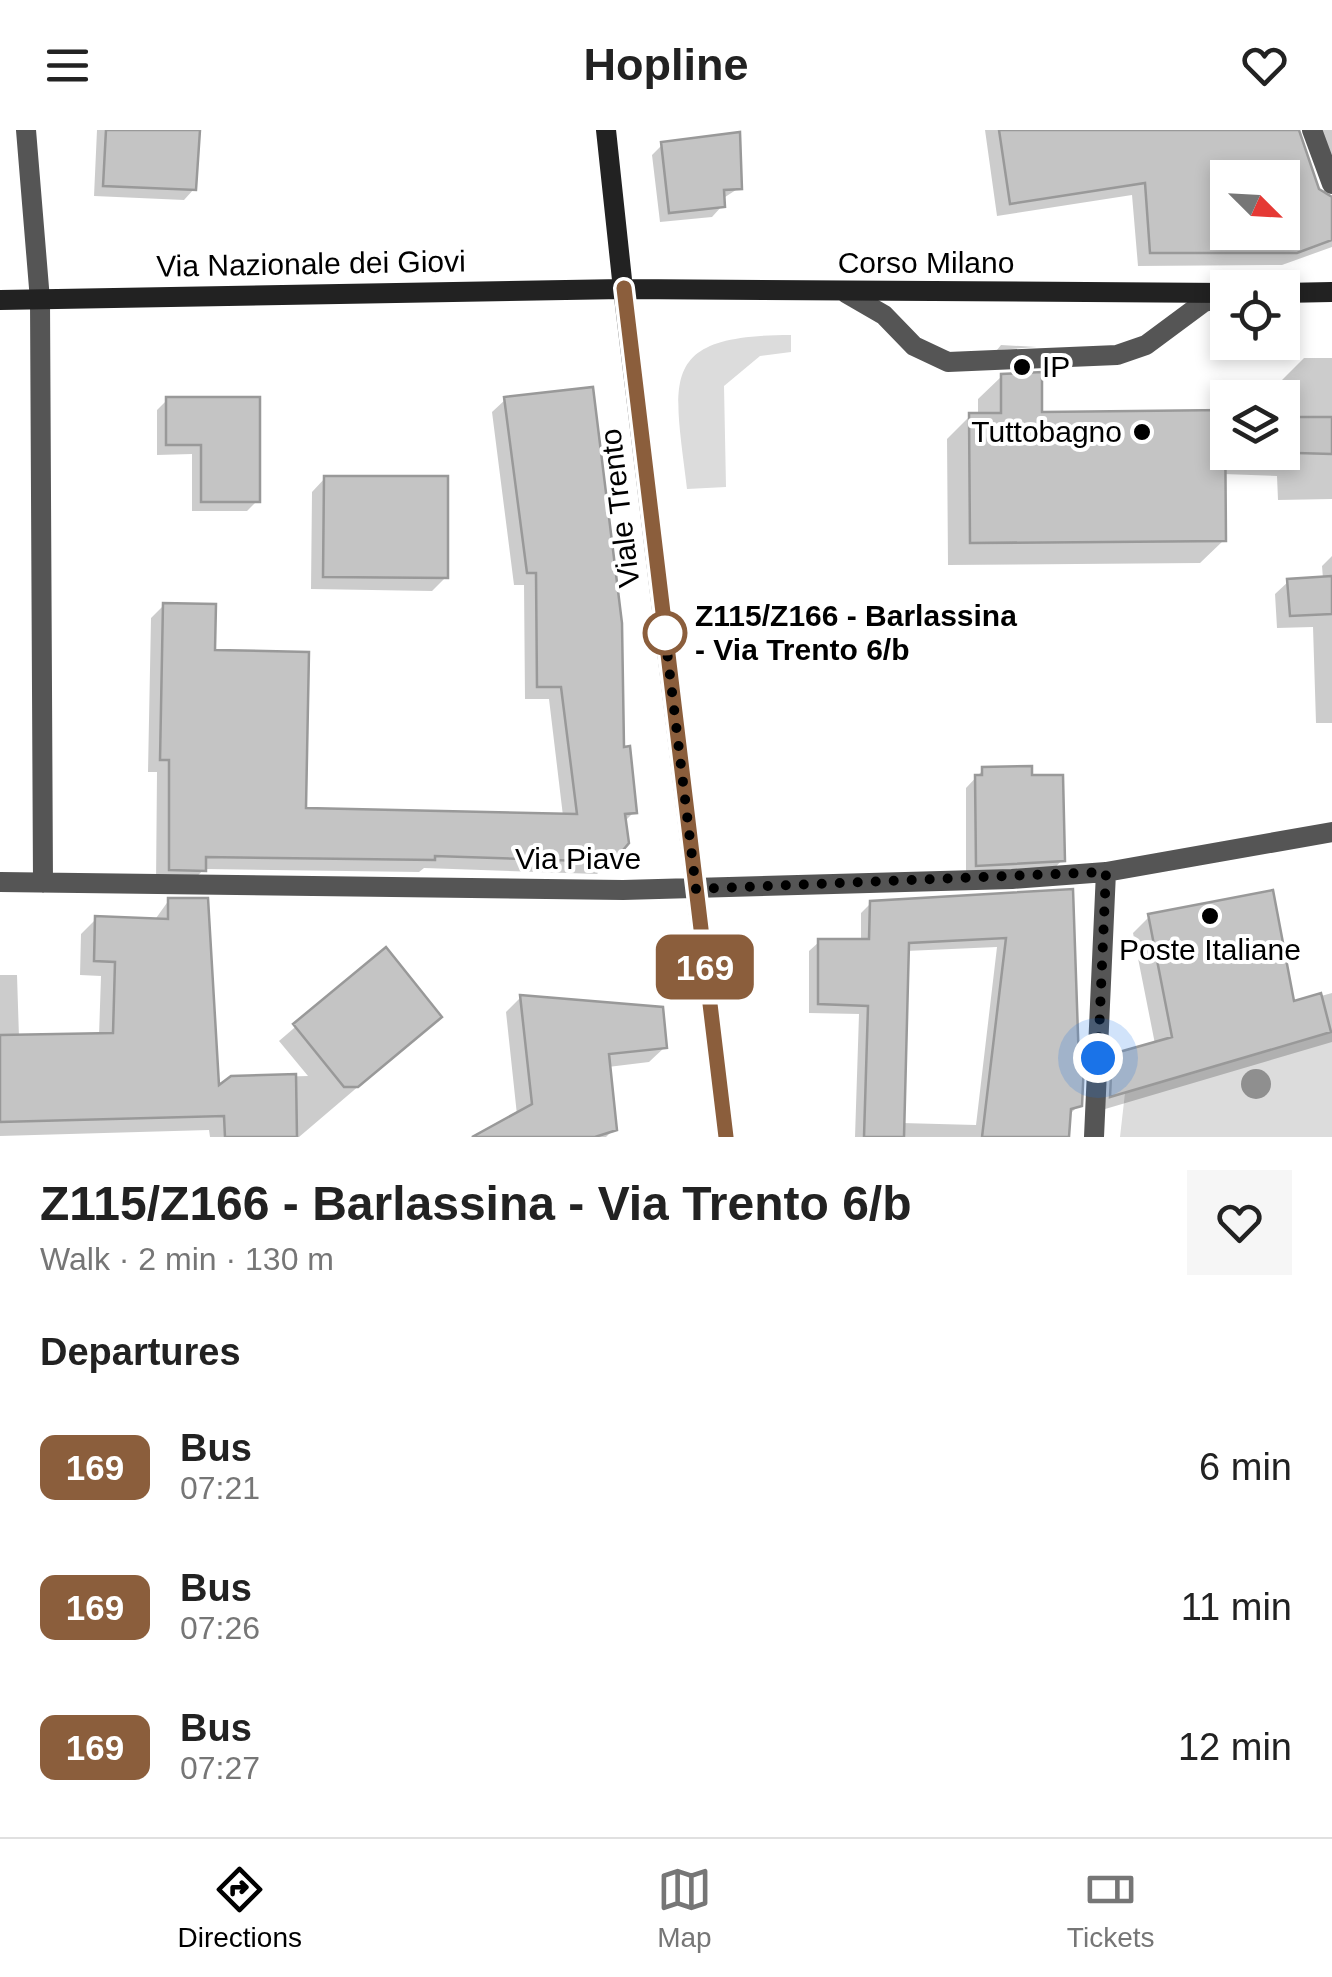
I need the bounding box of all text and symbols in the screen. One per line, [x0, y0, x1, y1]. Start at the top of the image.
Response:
icon: menu [40, 38, 95, 93]
icon: heart [1237, 38, 1292, 93]
text: Hopline [584, 39, 749, 90]
north arrow [1210, 160, 1300, 250]
map controls [1210, 160, 1300, 470]
street label: Via Nazionale dei Giovi [156, 244, 466, 283]
street label: Corso Milano [838, 246, 1014, 279]
button: locate [1210, 270, 1300, 360]
place label: IP [1042, 350, 1070, 383]
marker: IP [1011, 356, 1033, 378]
button: layers [1210, 380, 1300, 470]
place label: Tuttobagno [971, 415, 1122, 448]
marker: Tuttobagno [1131, 421, 1153, 443]
street label: Viale Trento [593, 427, 646, 589]
place label: Z115/Z166 - Barlassina - Via Trento 6/b [695, 599, 1017, 666]
marker: Z115/Z166 - Barlassina - Via Trento 6/b [644, 612, 686, 654]
street label: Via Piave [515, 842, 641, 875]
marker: Poste Italiane [1199, 905, 1221, 927]
place label: Poste Italiane [1119, 933, 1301, 966]
line badge: 169 [648, 934, 762, 1000]
text: 169 [676, 948, 734, 987]
your location [1073, 1033, 1123, 1083]
button: heart [1187, 1170, 1292, 1275]
text: Z115/Z166 - Barlassina - Via Trento 6/b [40, 1177, 912, 1230]
text: Walk · 2 min · 130 m [40, 1241, 334, 1277]
text: Departures [40, 1331, 241, 1373]
text: Bus [180, 1427, 252, 1469]
text: 6 min [1199, 1446, 1292, 1488]
text: 169 [66, 1448, 124, 1487]
text: 07:21 [180, 1470, 260, 1506]
text: Bus [180, 1567, 252, 1609]
text: 11 min [1181, 1586, 1292, 1628]
text: 169 [66, 1588, 124, 1627]
text: 07:26 [180, 1610, 260, 1646]
text: Bus [180, 1707, 252, 1749]
text: 12 min [1178, 1726, 1292, 1768]
text: 169 [66, 1728, 124, 1767]
text: 07:27 [180, 1750, 260, 1786]
tab: Directions [177, 1862, 302, 1954]
tab: Map [657, 1862, 712, 1954]
tab: Tickets [1067, 1862, 1155, 1954]

